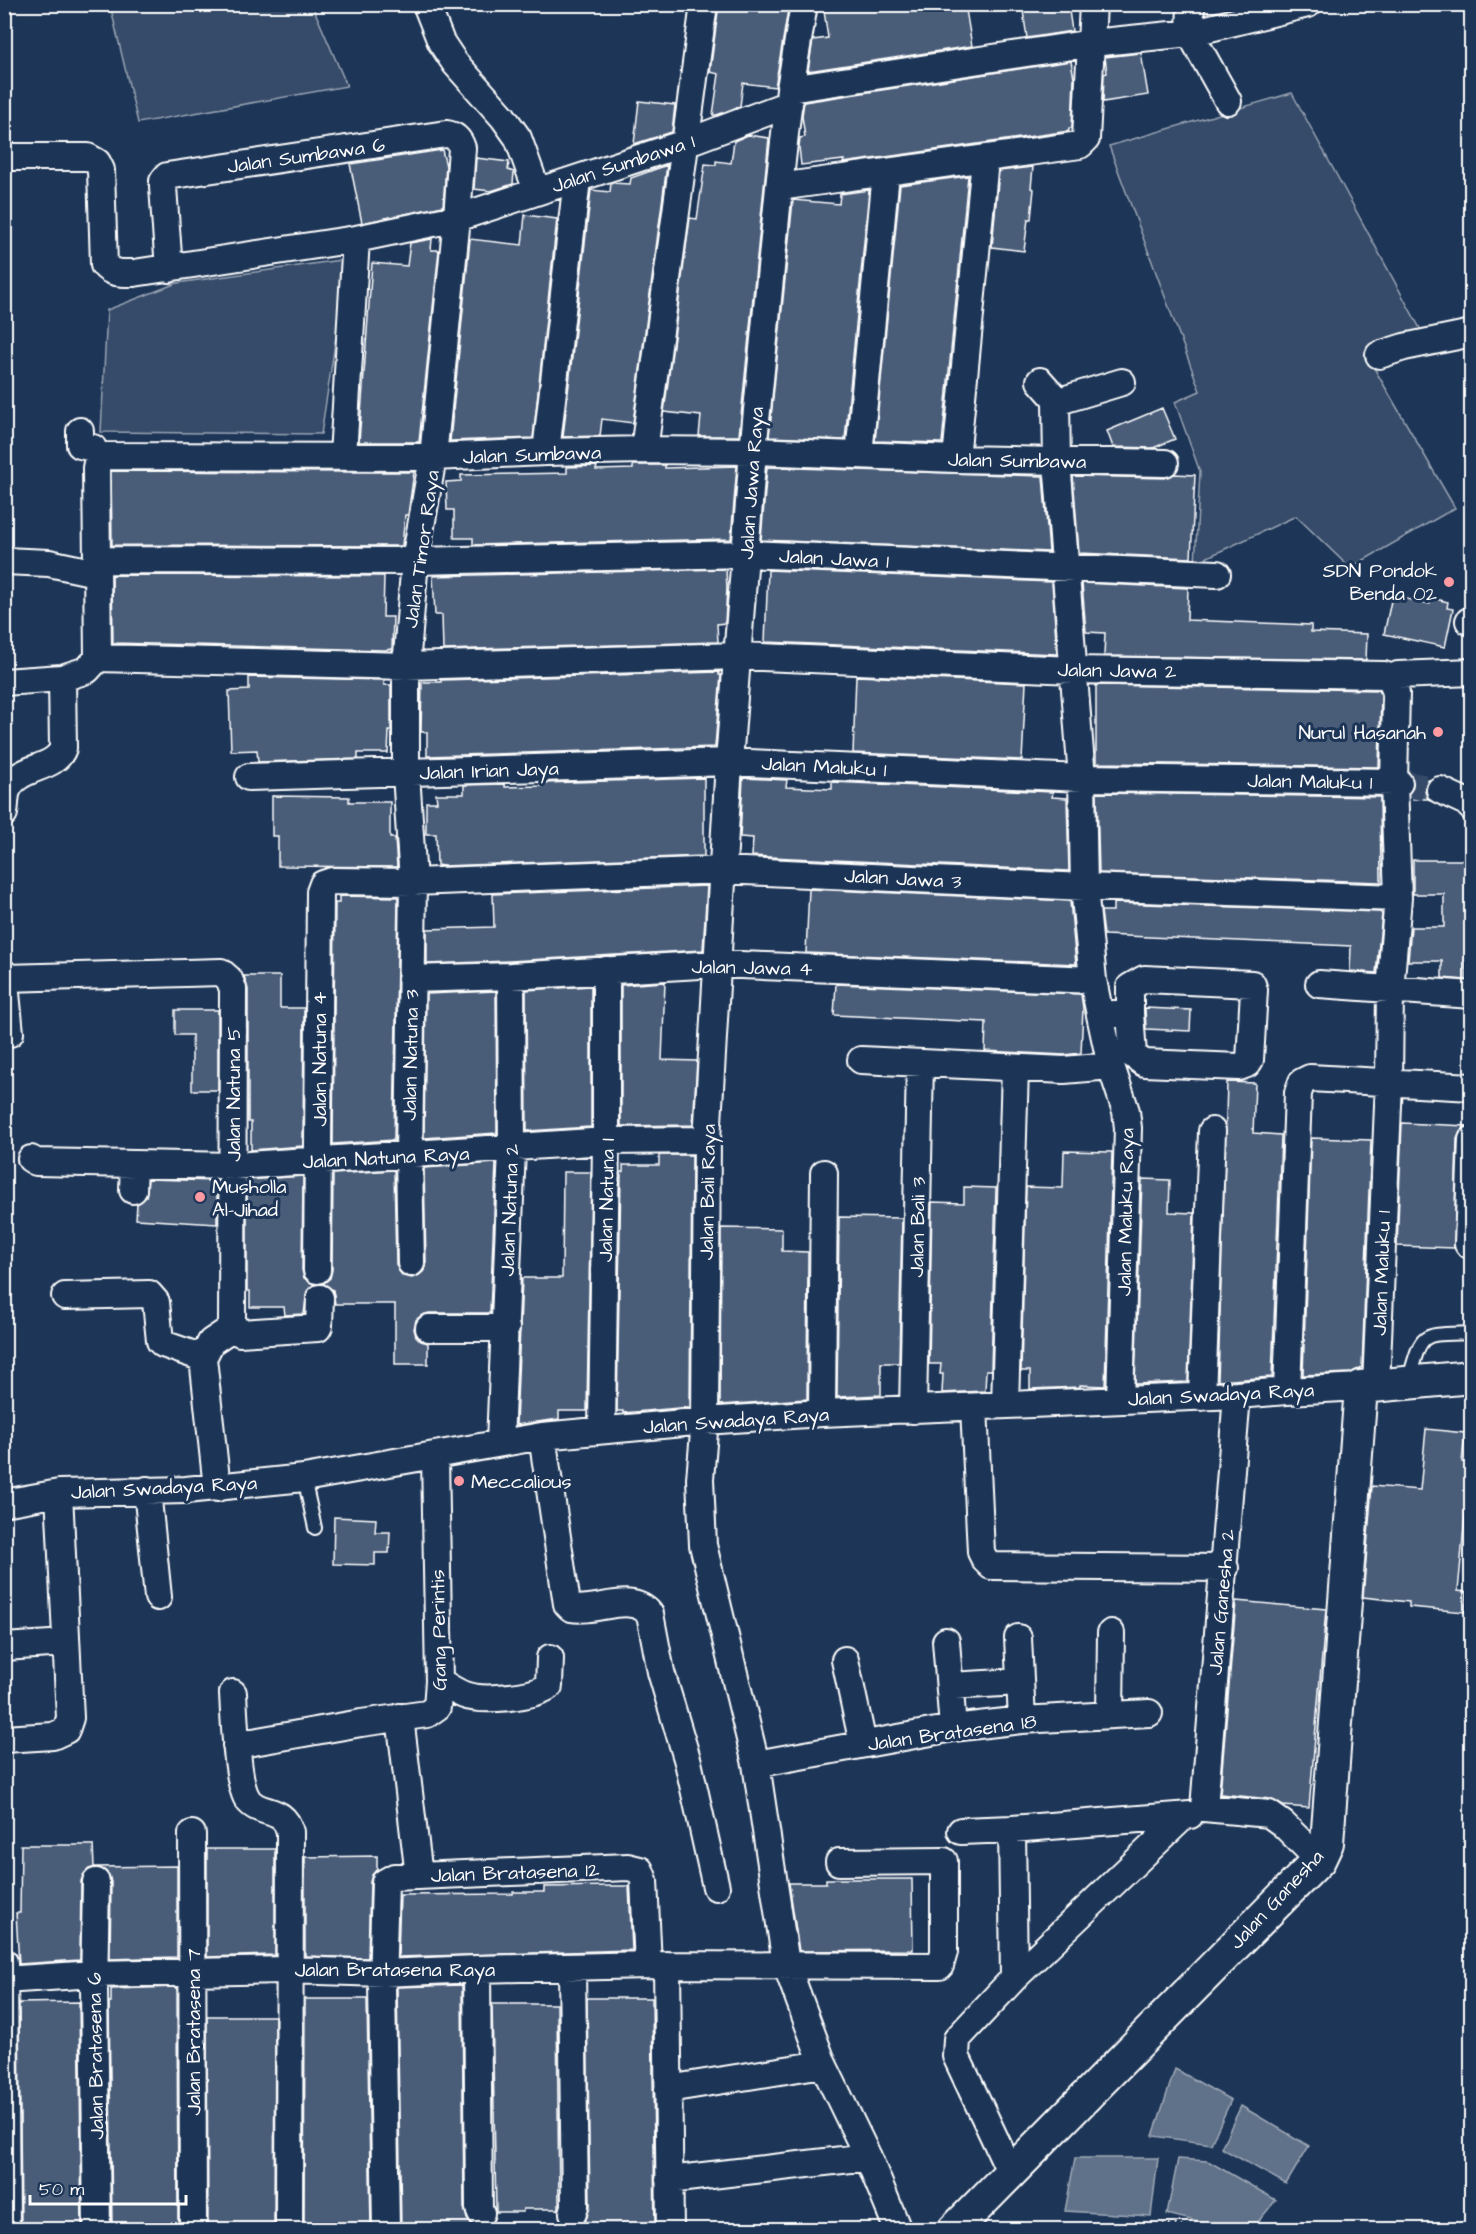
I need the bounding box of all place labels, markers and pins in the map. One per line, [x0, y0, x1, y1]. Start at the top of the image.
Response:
place label: SDN Pondok Benda 02 [1323, 557, 1438, 608]
marker: SDN Pondok Benda 02 [1442, 575, 1456, 589]
place label: Nurul Hasanah [1298, 719, 1426, 747]
marker: Nurul Hasanah [1431, 725, 1445, 739]
place label: Musholla Al-Jihad [212, 1173, 286, 1224]
marker: Musholla Al-Jihad [193, 1190, 207, 1204]
place label: Meccalious [471, 1468, 571, 1496]
marker: Meccalious [452, 1474, 466, 1488]

